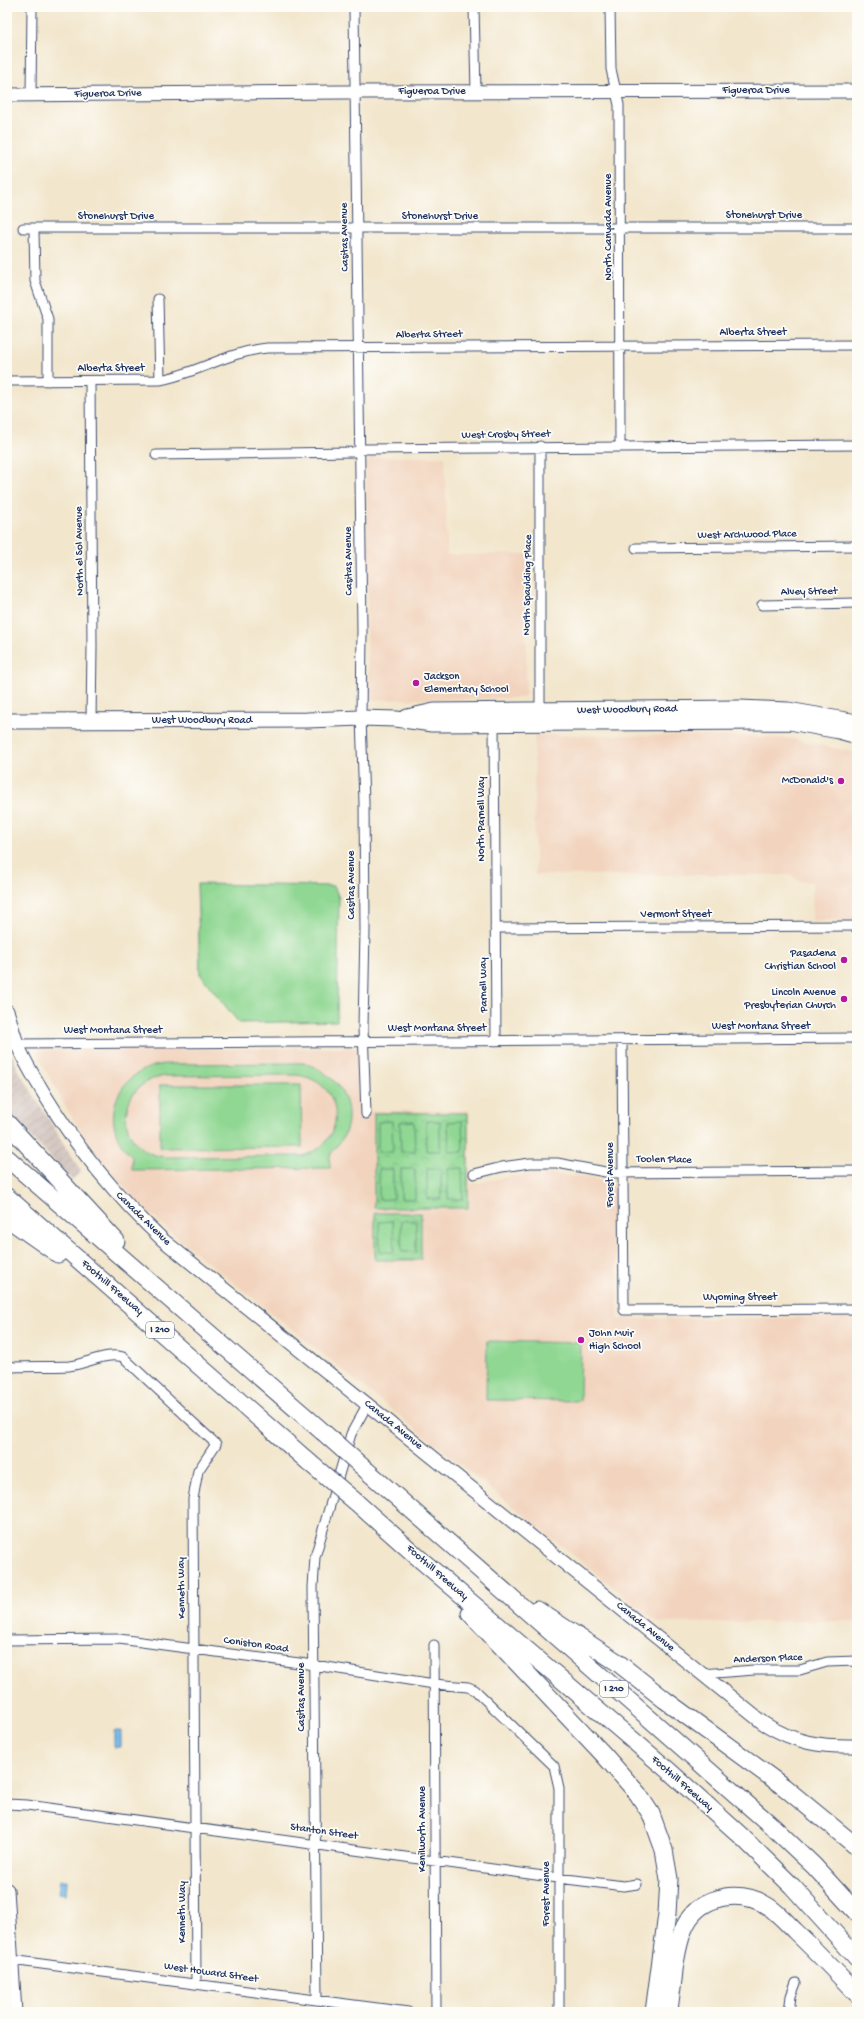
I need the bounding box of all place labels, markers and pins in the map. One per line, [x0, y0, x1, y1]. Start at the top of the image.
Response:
place label: Jackson Elementary School [424, 671, 509, 696]
marker: Jackson Elementary School [411, 678, 421, 688]
place label: McDonald's [782, 775, 834, 787]
marker: McDonald's [836, 776, 846, 786]
place label: Pasadena Christian School [764, 948, 837, 973]
marker: Pasadena Christian School [839, 955, 849, 965]
place label: Lincoln Avenue Presbyterian Church [743, 987, 836, 1012]
marker: Lincoln Avenue Presbyterian Church [839, 994, 849, 1004]
place label: John Muir High School [589, 1328, 642, 1353]
marker: John Muir High School [576, 1335, 586, 1345]

